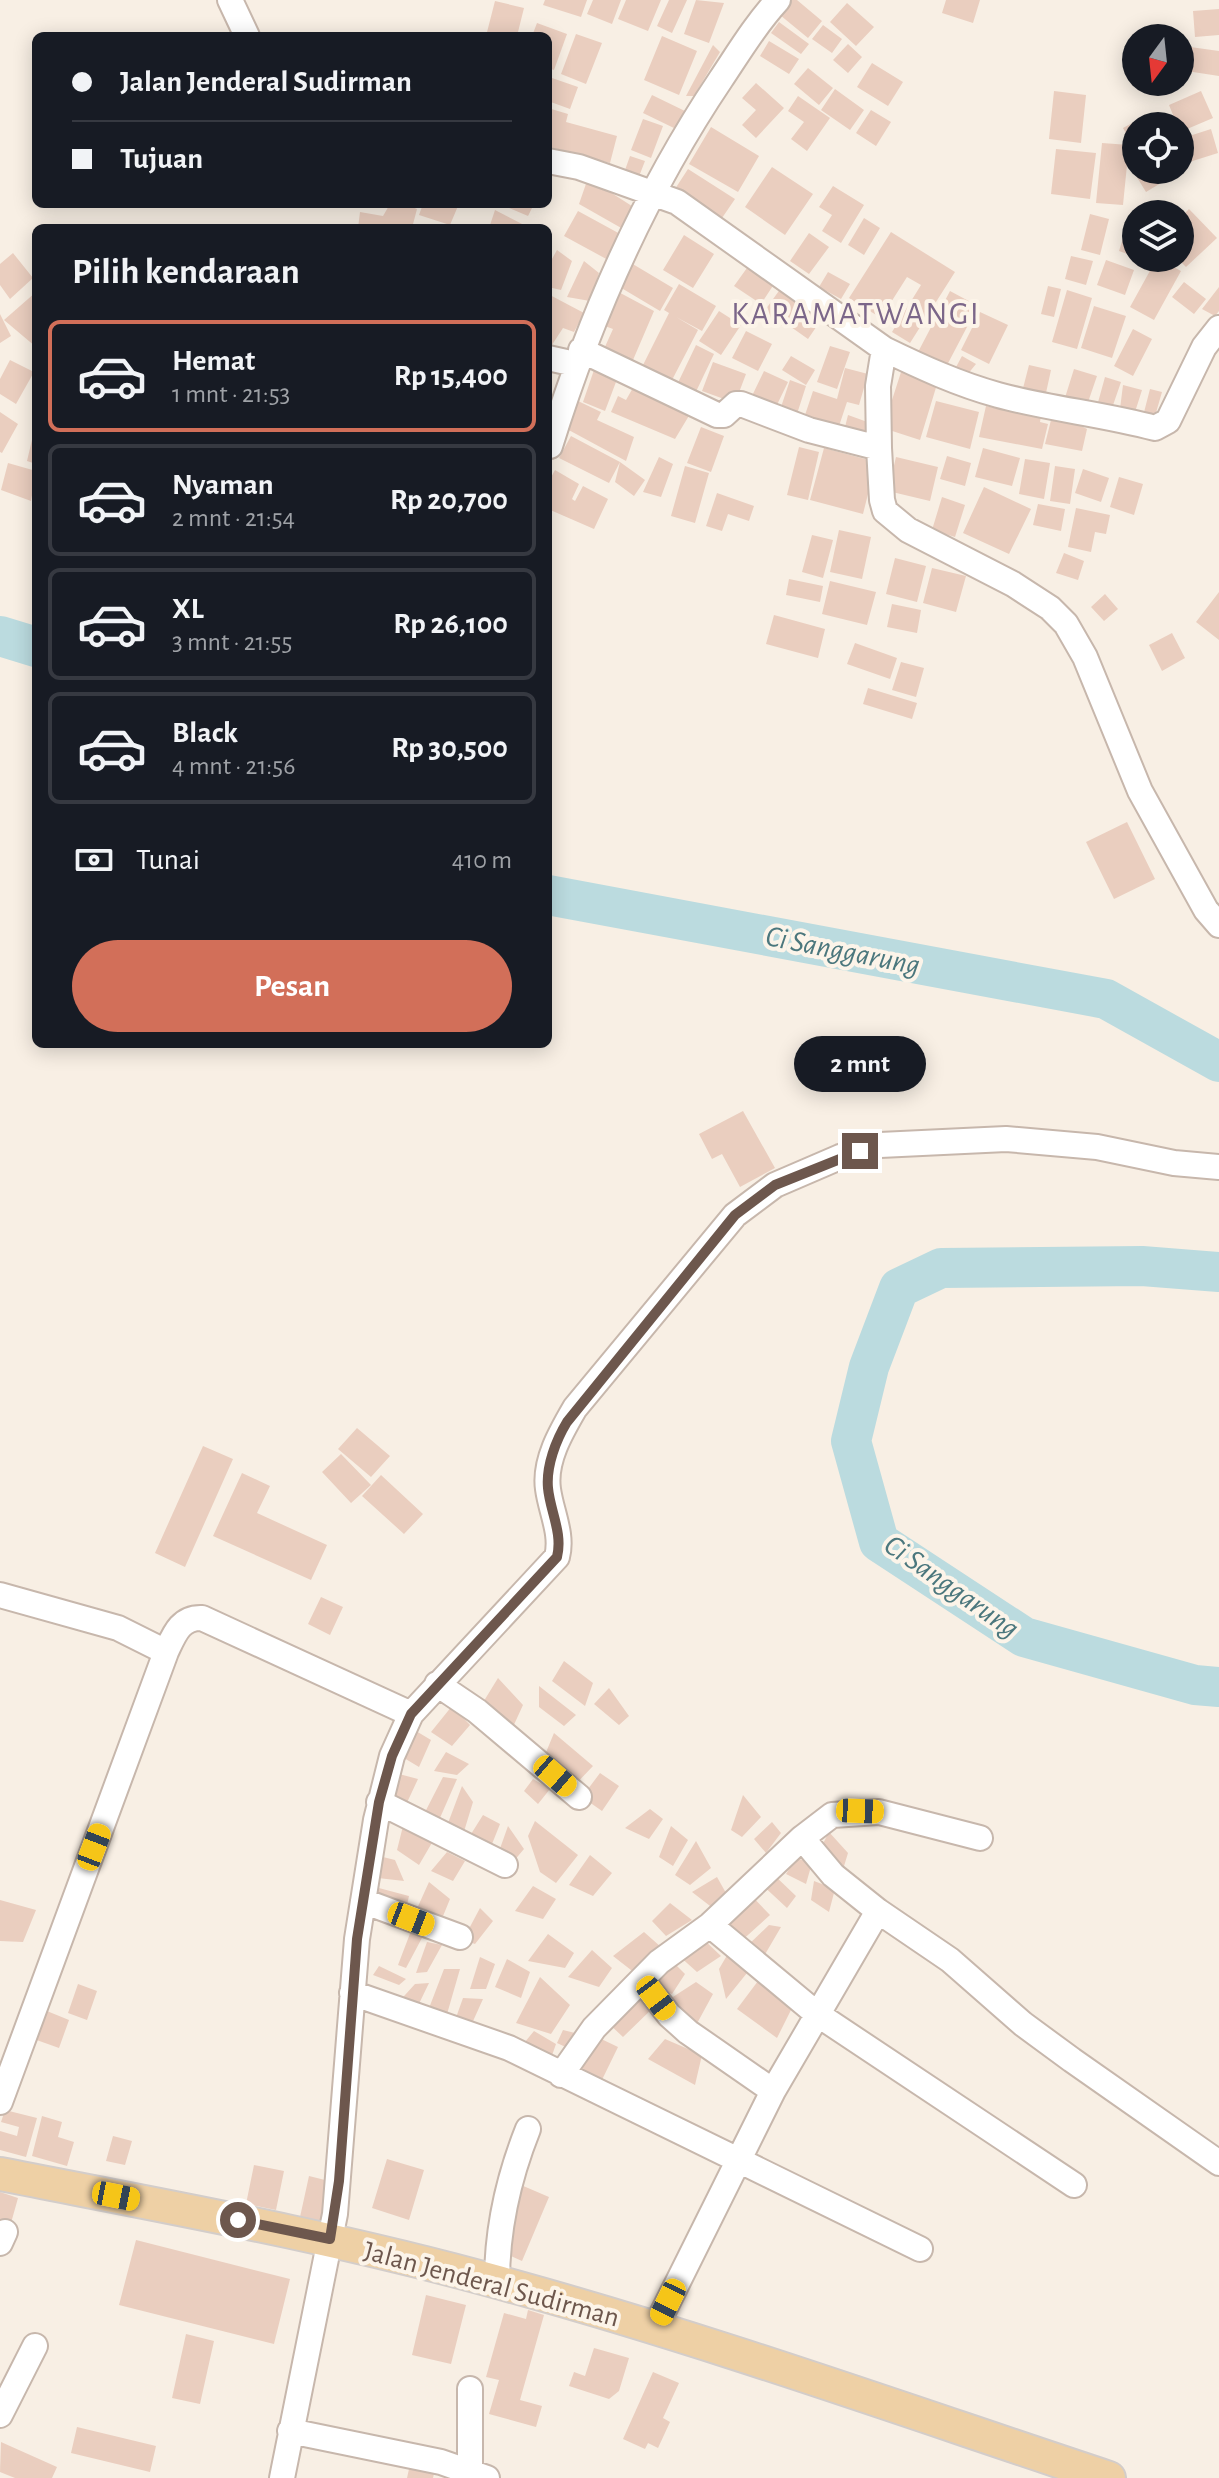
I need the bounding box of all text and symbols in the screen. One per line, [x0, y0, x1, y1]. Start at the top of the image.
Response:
north arrow [1122, 24, 1194, 96]
map controls [1122, 24, 1194, 272]
text: Jalan Jenderal Sudirman [120, 67, 412, 97]
button: locate [1122, 112, 1194, 184]
text: Tujuan [120, 144, 203, 174]
button: layers [1122, 200, 1194, 272]
text: Pilih kendaraan [72, 254, 300, 290]
district label: KARAMATWANGI [731, 298, 981, 330]
icon: car [76, 340, 148, 412]
text: Hemat [172, 346, 255, 376]
text: Rp 15,400 [394, 361, 508, 391]
text: 1 mnt · 21:53 [172, 381, 290, 407]
icon: car [76, 464, 148, 536]
text: Nyaman [172, 470, 274, 500]
text: Rp 20,700 [390, 485, 508, 515]
text: 2 mnt · 21:54 [172, 505, 295, 531]
icon: car [76, 588, 148, 660]
text: XL [172, 594, 204, 624]
text: Rp 26,100 [393, 609, 508, 639]
text: 3 mnt · 21:55 [172, 629, 292, 655]
icon: car [76, 712, 148, 784]
text: Black [172, 718, 238, 748]
text: Rp 30,500 [391, 733, 508, 763]
text: 4 mnt · 21:56 [172, 753, 295, 779]
icon: cash [72, 838, 116, 882]
text: Tunai [136, 845, 200, 875]
text: 410 m [452, 847, 512, 873]
water label: Ci Sanggarung [763, 921, 923, 981]
button: Pesan [72, 940, 512, 1032]
callout: 2 mnt [794, 1035, 926, 1091]
text: 2 mnt [830, 1051, 890, 1077]
route end [842, 1133, 878, 1169]
water label: Ci Sanggarung [879, 1530, 1024, 1644]
car [529, 1751, 581, 1801]
car [836, 1798, 884, 1824]
car [74, 1820, 114, 1874]
car [384, 1899, 438, 1939]
car [632, 1972, 680, 2024]
car [90, 2180, 142, 2212]
route start [220, 2202, 256, 2238]
street label: Jalan Jenderal Sudirman [361, 2237, 622, 2333]
car [647, 2275, 689, 2329]

